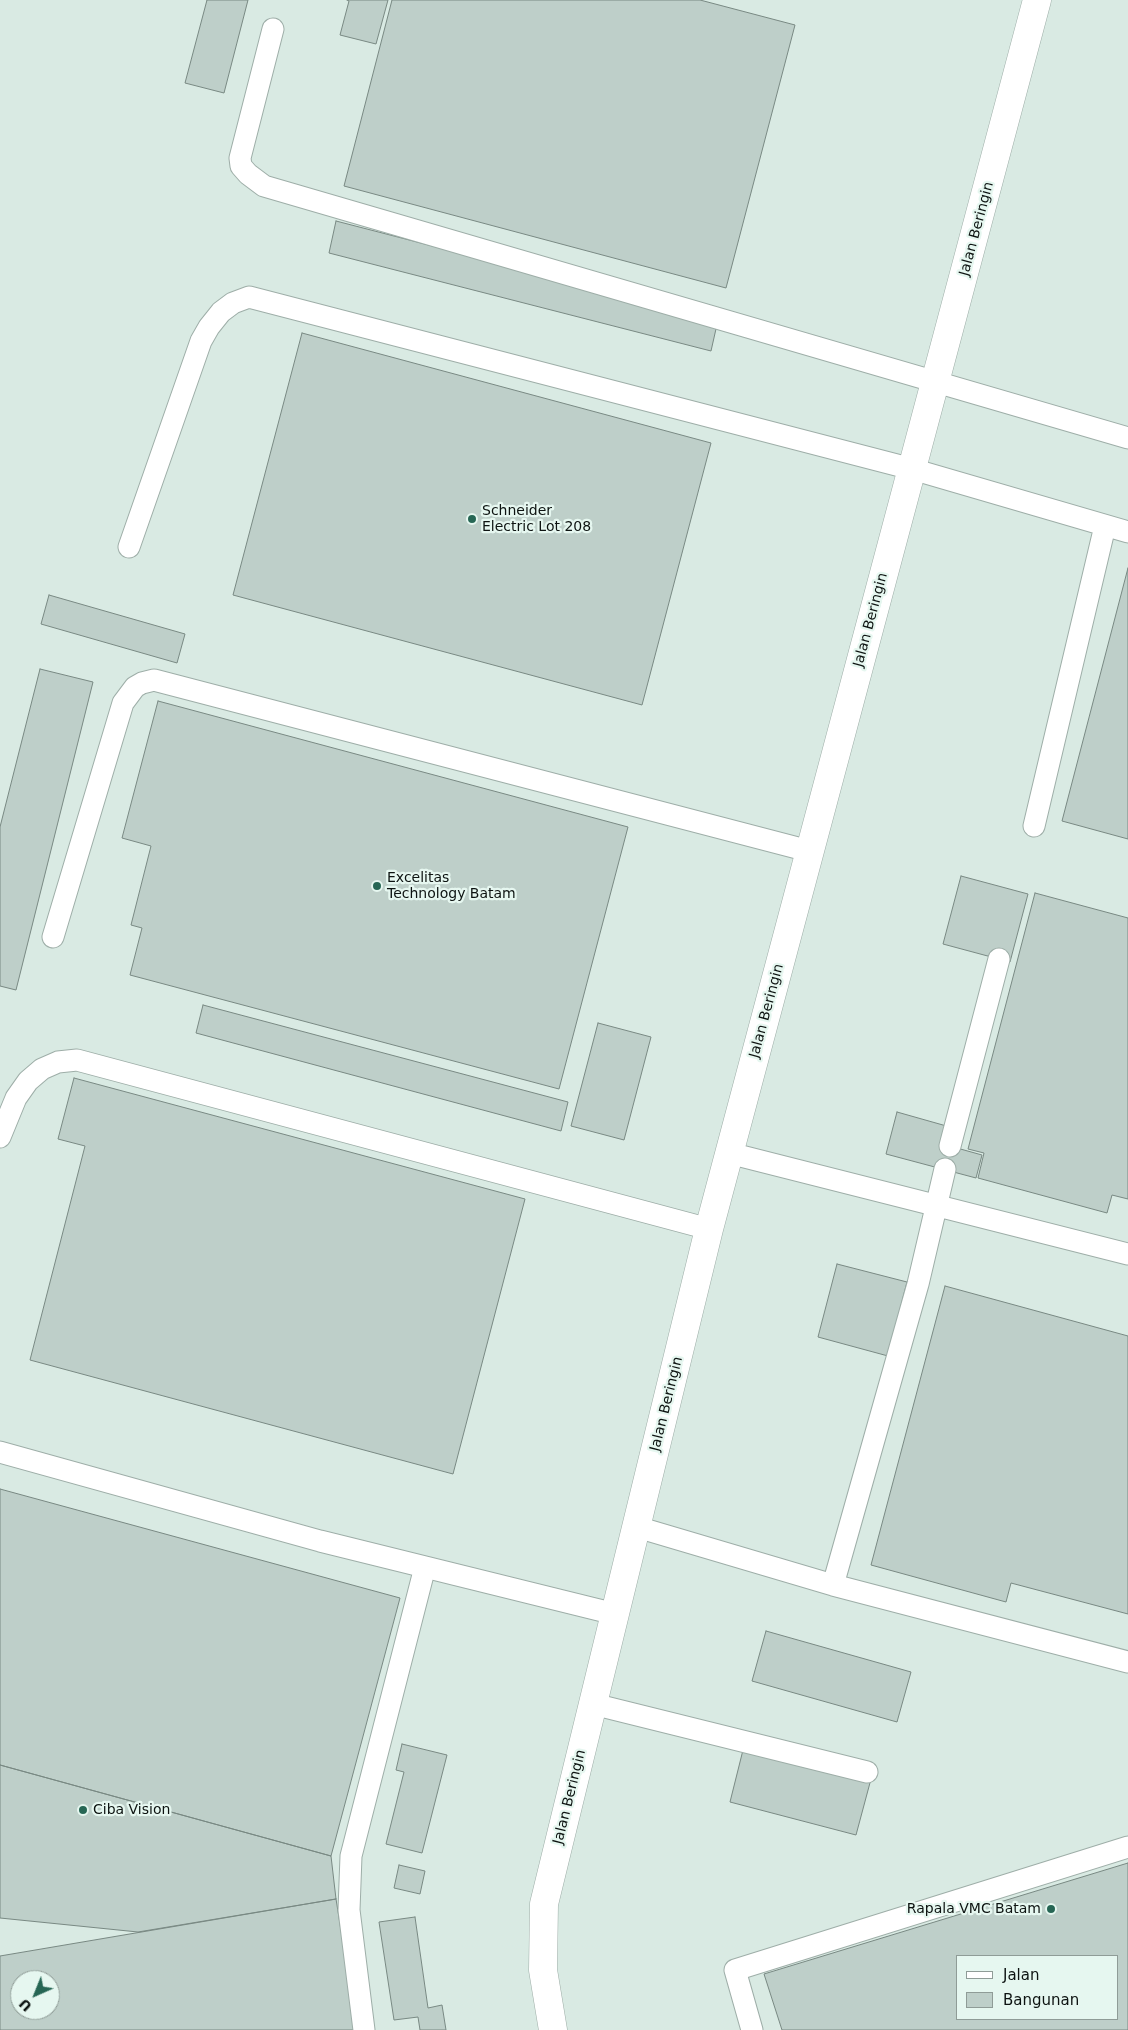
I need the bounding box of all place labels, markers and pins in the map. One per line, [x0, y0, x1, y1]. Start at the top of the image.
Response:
place label: Schneider Electric Lot 208 [482, 503, 591, 536]
marker: Schneider Electric Lot 208 [466, 513, 478, 525]
place label: Excelitas Technology Batam [387, 870, 516, 902]
marker: Excelitas Technology Batam [371, 880, 383, 892]
place label: Ciba Vision [93, 1802, 170, 1818]
marker: Ciba Vision [77, 1804, 89, 1816]
place label: Rapala VMC Batam [907, 1901, 1041, 1917]
marker: Rapala VMC Batam [1045, 1903, 1057, 1915]

